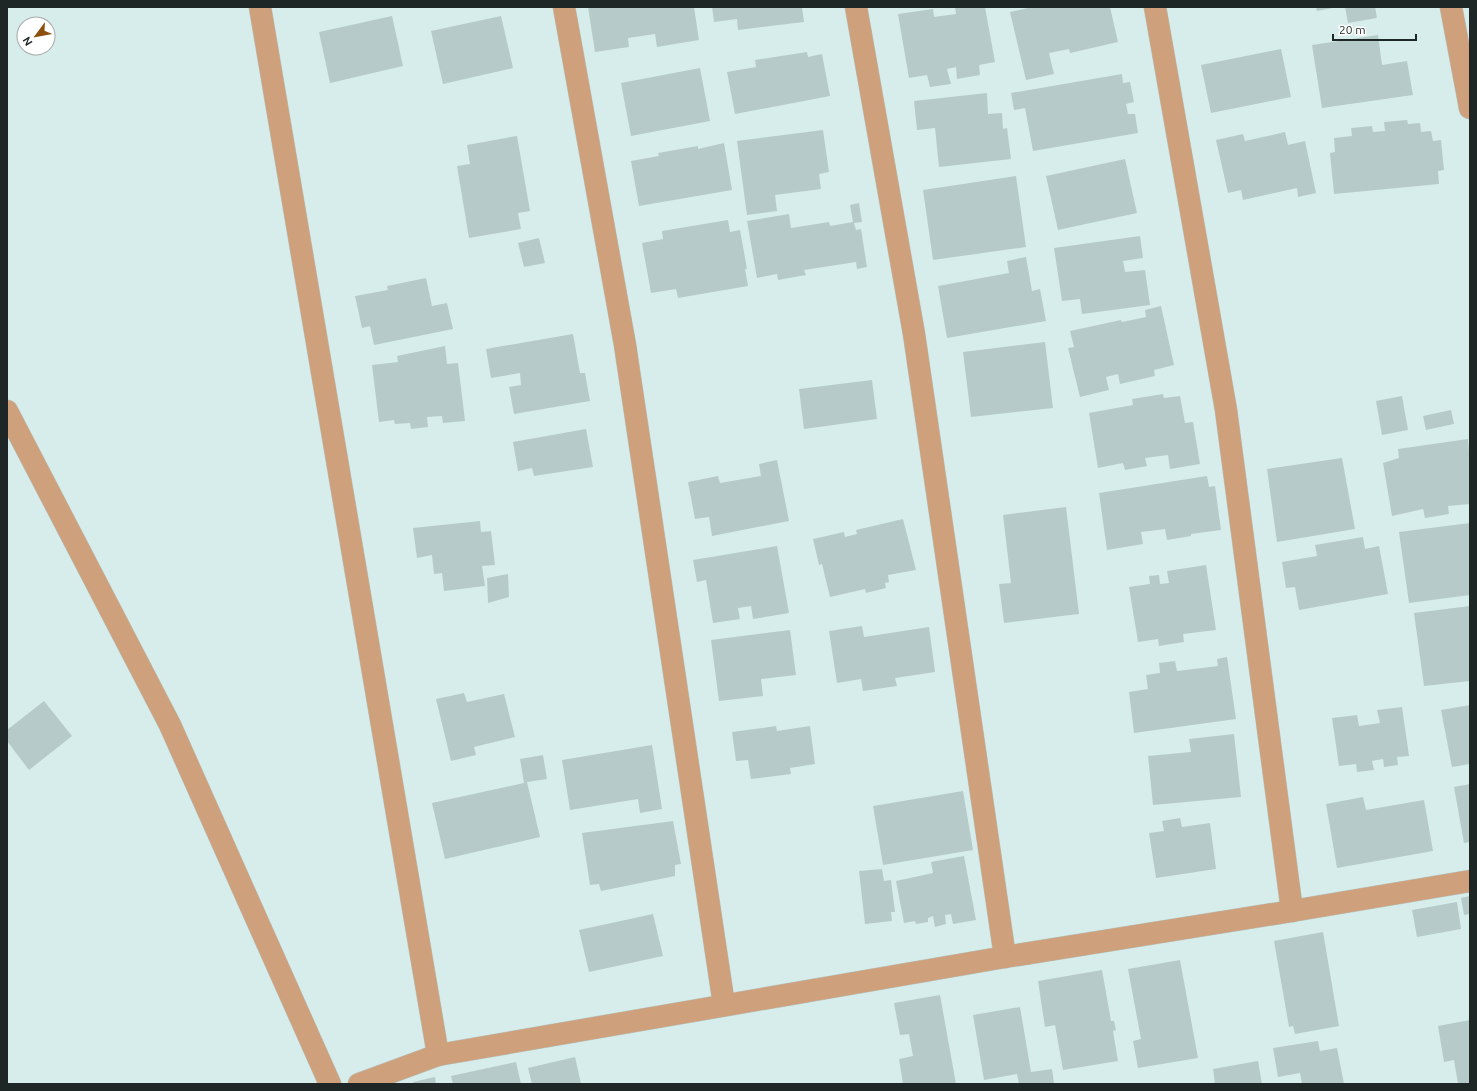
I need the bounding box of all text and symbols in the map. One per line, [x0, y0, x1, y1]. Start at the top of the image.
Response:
north arrow [16, 16, 56, 56]
scale bar [1333, 16, 1416, 42]
text: 20 m [1339, 23, 1366, 36]
text: N [20, 35, 35, 48]

